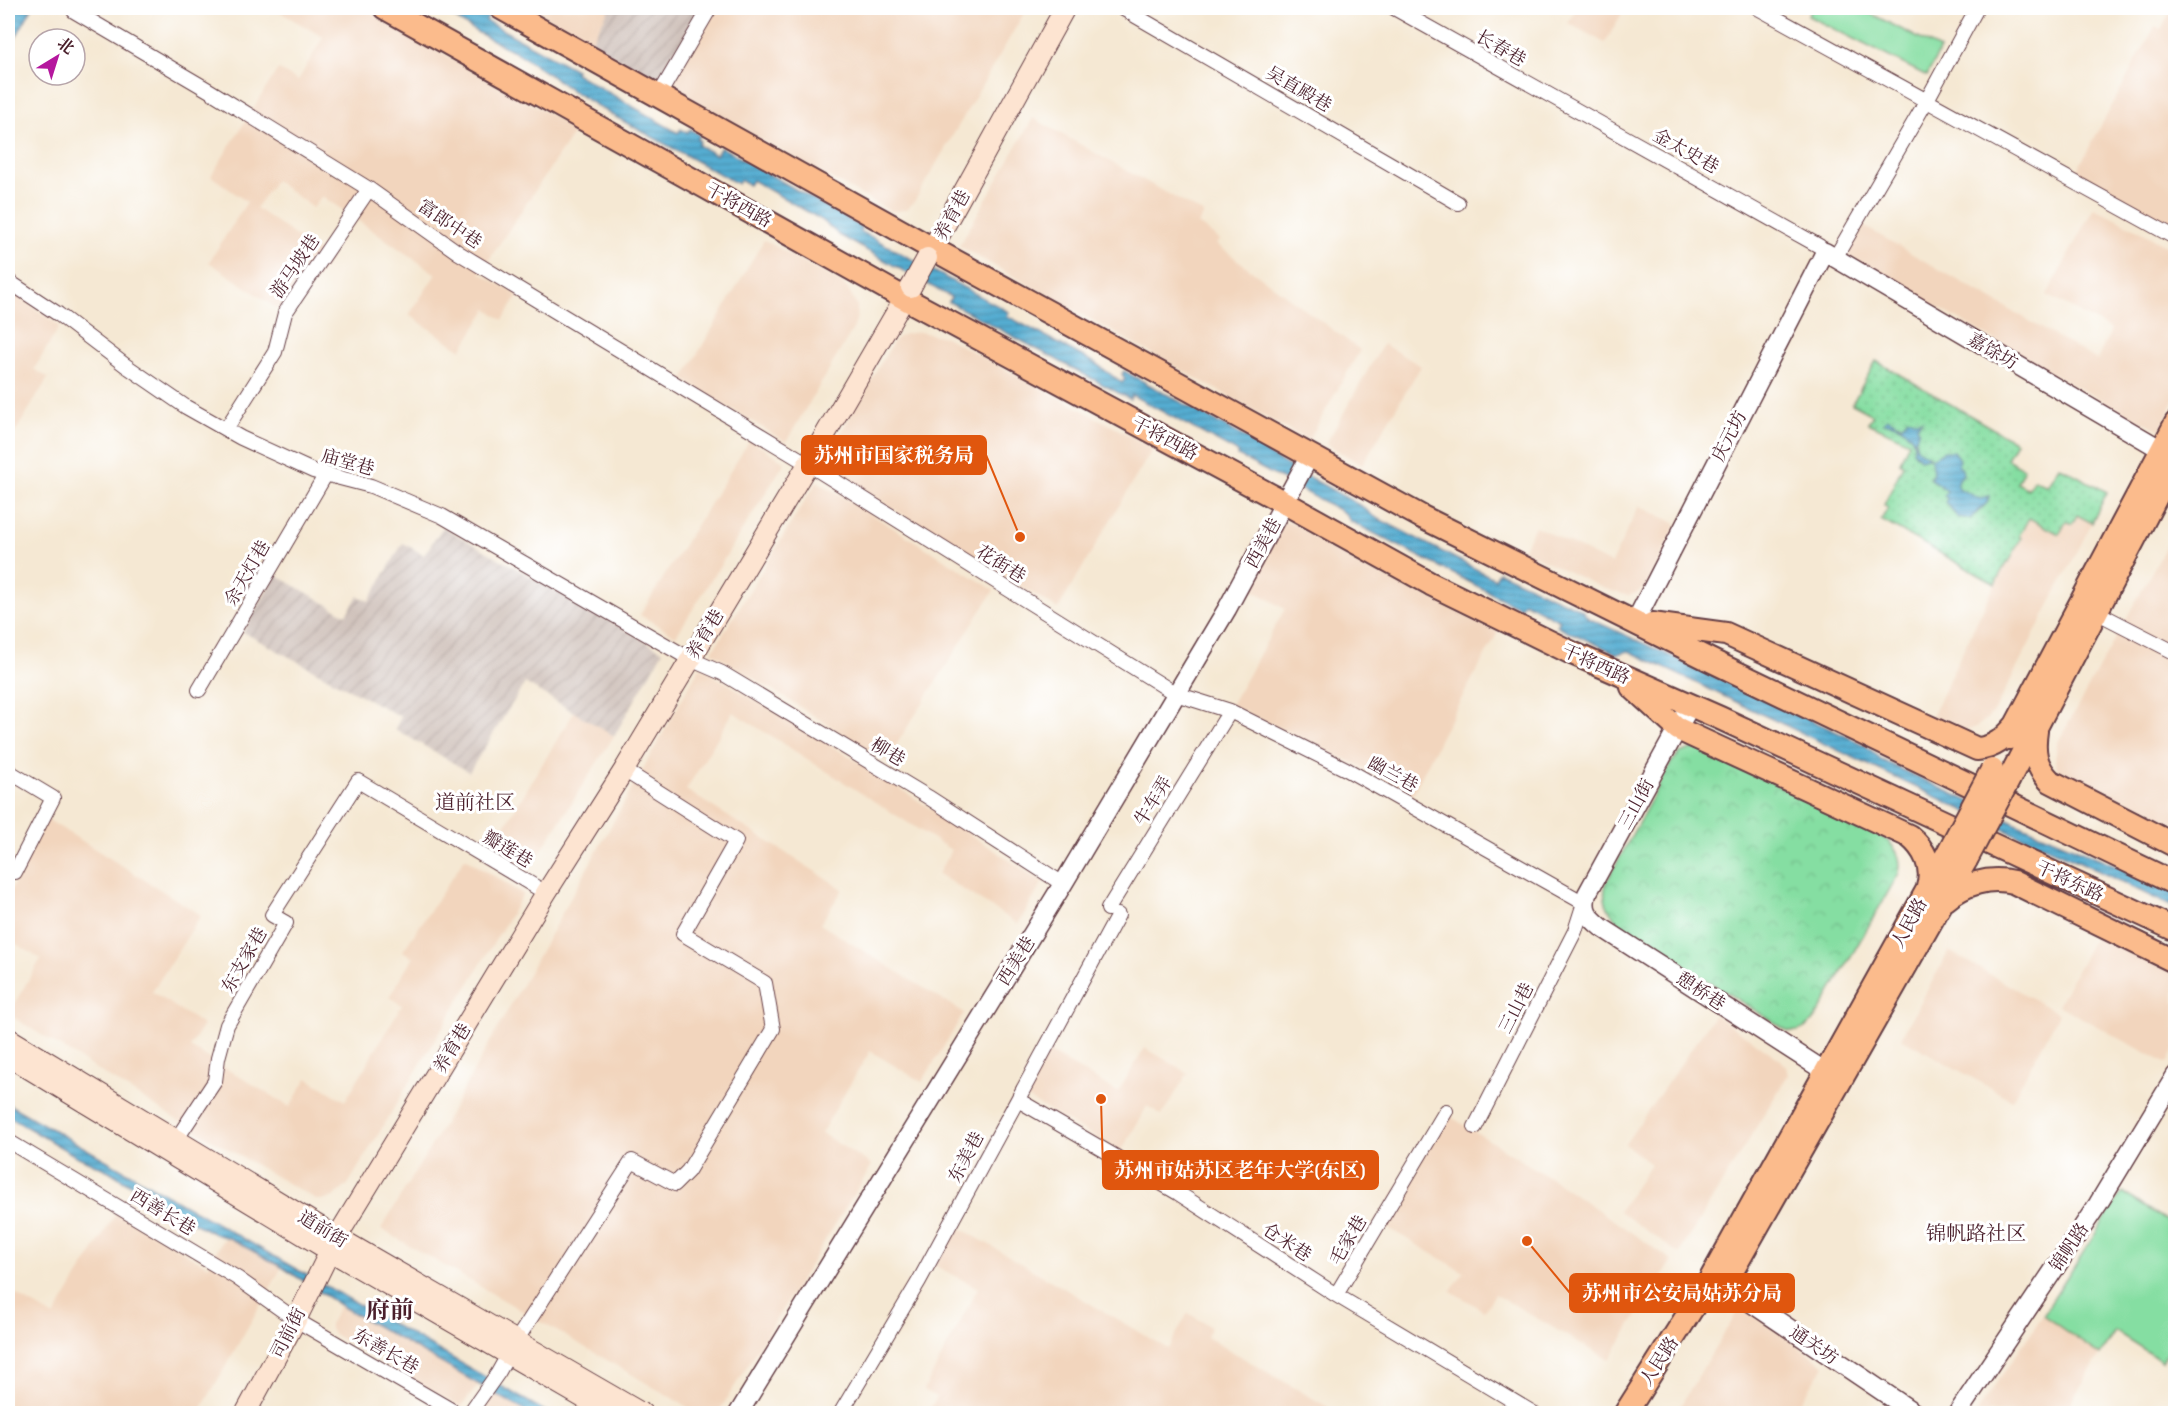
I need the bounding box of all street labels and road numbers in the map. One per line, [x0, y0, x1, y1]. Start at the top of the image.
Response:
street label: 长春巷 [1472, 24, 1530, 72]
street label: 吴直殿巷 [1262, 61, 1336, 117]
street label: 金太史巷 [1649, 123, 1723, 179]
street label: 干将西路 [702, 177, 776, 233]
street label: 养育巷 [928, 186, 976, 244]
street label: 富郎中巷 [413, 194, 487, 254]
street label: 游马坡巷 [265, 229, 325, 303]
street label: 嘉馀坊 [1964, 327, 2022, 375]
street label: 庆元坊 [1706, 406, 1752, 466]
street label: 干将西路 [1128, 411, 1202, 465]
street label: 庙堂巷 [319, 443, 377, 481]
street label: 西美巷 [1239, 514, 1287, 572]
street label: 余天灯巷 [219, 536, 275, 610]
street label: 花街巷 [972, 540, 1030, 588]
street label: 养育巷 [681, 605, 729, 663]
street label: 干将西路 [1558, 638, 1634, 690]
street label: 柳巷 [866, 732, 910, 772]
street label: 幽兰巷 [1364, 750, 1422, 798]
street label: 牛车弄 [1129, 772, 1177, 830]
street label: 三山街 [1612, 775, 1660, 833]
street label: 瓣莲巷 [479, 825, 537, 873]
street label: 干将东路 [2032, 855, 2108, 907]
street label: 人民路 [1885, 894, 1933, 952]
street label: 东支家巷 [216, 923, 272, 997]
street label: 西美巷 [992, 932, 1040, 990]
street label: 憩桥巷 [1672, 966, 1730, 1016]
street label: 三山巷 [1493, 978, 1539, 1038]
street label: 养育巷 [428, 1019, 476, 1077]
street label: 东美巷 [943, 1128, 989, 1186]
street label: 西善长巷 [126, 1183, 200, 1241]
street label: 道前街 [294, 1205, 352, 1253]
street label: 毛家巷 [1324, 1211, 1372, 1269]
street label: 仓米巷 [1258, 1217, 1316, 1267]
street label: 锦帆路 [2044, 1218, 2094, 1276]
street label: 司前街 [265, 1303, 311, 1363]
street label: 通关坊 [1785, 1320, 1843, 1370]
street label: 东善长巷 [349, 1323, 423, 1379]
street label: 人民路 [1634, 1332, 1684, 1390]

